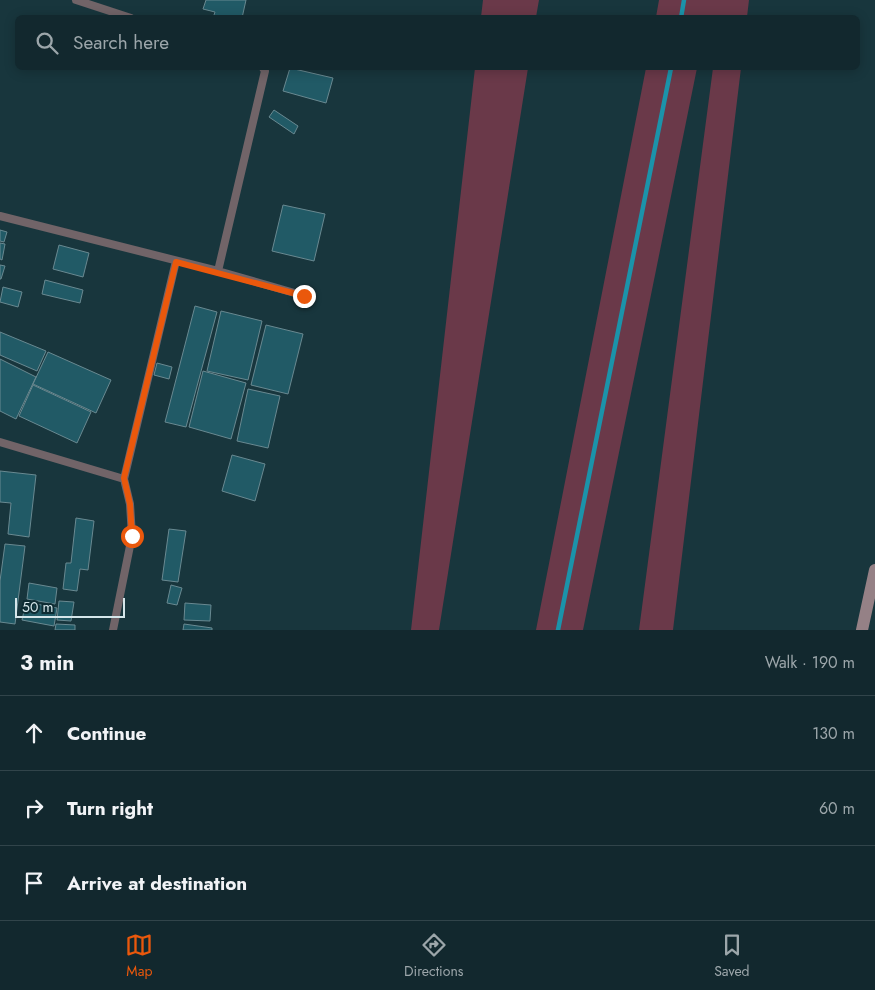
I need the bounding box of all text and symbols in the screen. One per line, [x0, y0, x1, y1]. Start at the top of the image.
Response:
search box [15, 15, 860, 70]
icon: search [33, 29, 61, 57]
text: Search here [73, 29, 169, 56]
route end [293, 285, 316, 308]
route start [121, 525, 144, 548]
scale bar [15, 595, 125, 618]
text: 50 m [22, 597, 53, 617]
text: 3 min [20, 648, 74, 678]
text: Walk · 190 m [765, 651, 855, 674]
icon: ahead [20, 719, 48, 747]
text: Continue [67, 720, 146, 747]
text: 130 m [812, 722, 855, 745]
icon: right [20, 794, 48, 822]
text: Turn right [67, 795, 153, 822]
text: 60 m [819, 797, 855, 820]
icon: arrive [20, 869, 48, 897]
text: Arrive at destination [67, 870, 247, 897]
tab: Map [125, 931, 153, 981]
tab: Directions [404, 931, 463, 981]
tab: Saved [714, 931, 750, 981]

